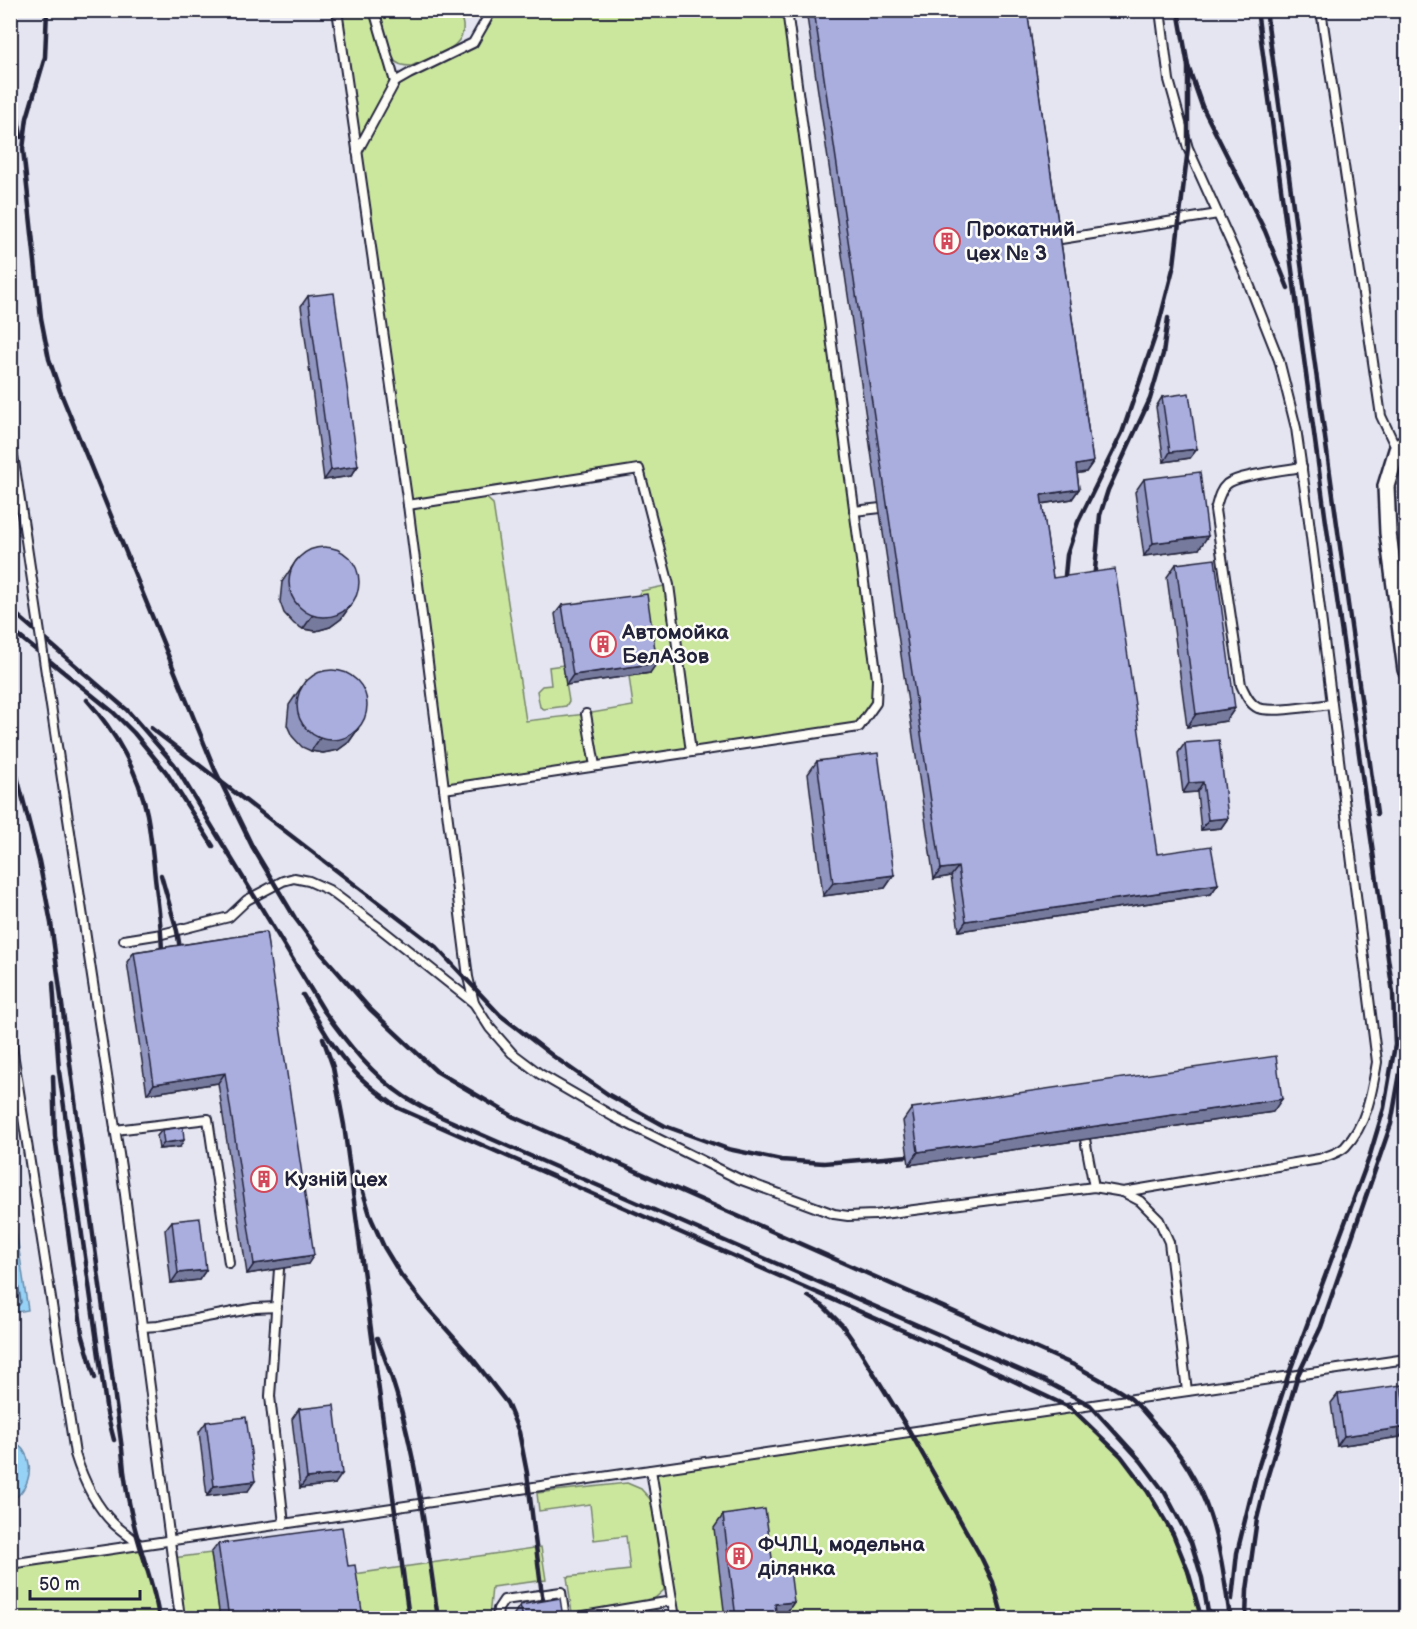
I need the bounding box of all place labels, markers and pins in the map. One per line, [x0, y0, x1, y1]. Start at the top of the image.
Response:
place label: Прокатний цех № 3 [966, 217, 1075, 266]
building icon: Прокатний цех № 3 [932, 226, 962, 256]
place label: Автомойка БелАЗов [621, 620, 730, 669]
building icon: Автомойка БелАЗов [588, 629, 618, 659]
building icon: Кузній цех [249, 1164, 279, 1194]
place label: Кузній цех [284, 1167, 388, 1192]
place label: ФЧЛЦ, модельна ділянка [757, 1532, 925, 1581]
building icon: ФЧЛЦ, модельна ділянка [724, 1541, 754, 1571]

